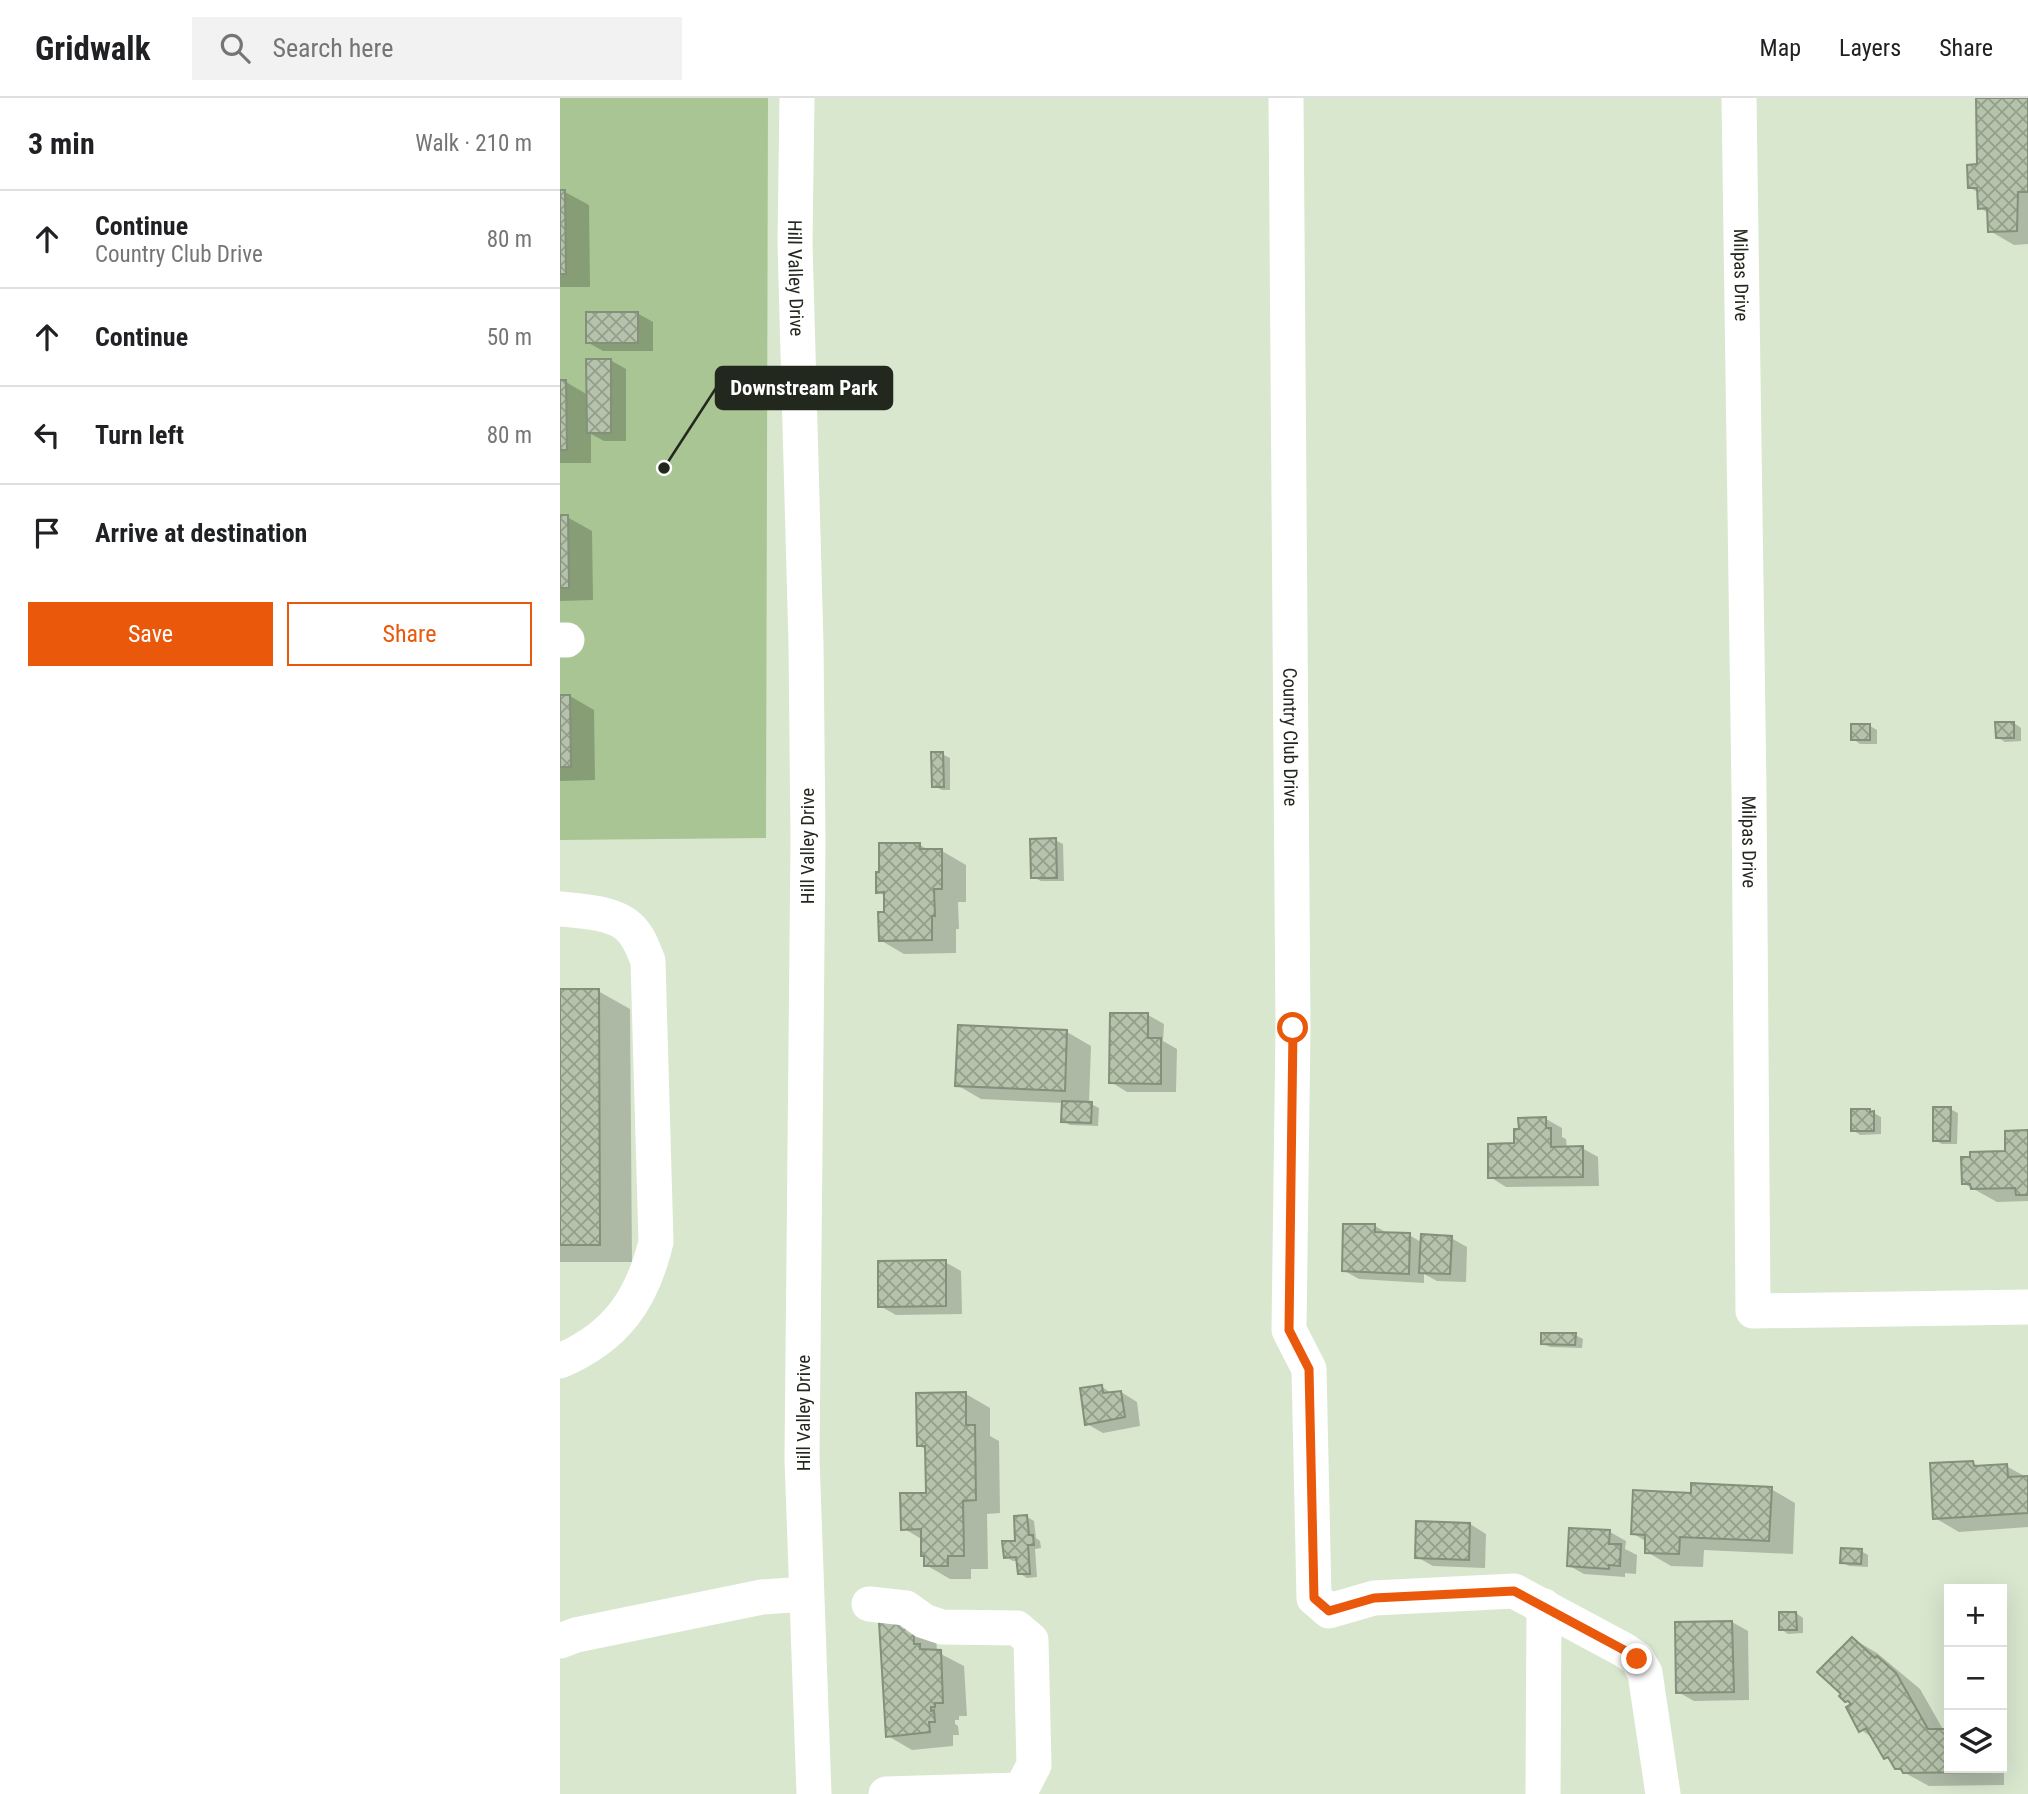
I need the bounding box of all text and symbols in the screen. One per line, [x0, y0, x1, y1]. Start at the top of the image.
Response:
search box [192, 17, 682, 80]
text: Gridwalk [35, 29, 150, 68]
icon: search [216, 29, 254, 67]
text: Search here [272, 33, 393, 63]
text: Map [1760, 34, 1801, 62]
text: Layers [1839, 34, 1901, 62]
text: Share [1939, 34, 1993, 62]
text: 3 min [28, 126, 95, 161]
text: Walk · 210 m [415, 130, 532, 157]
text: Continue [95, 211, 188, 241]
icon: ahead [28, 220, 66, 258]
street label: Hill Valley Drive [783, 220, 809, 337]
text: 80 m [487, 226, 532, 253]
street label: Milpas Drive [1729, 229, 1754, 322]
text: Country Club Drive [95, 241, 263, 268]
icon: ahead [28, 318, 66, 356]
text: Continue [95, 322, 188, 352]
text: 50 m [487, 324, 532, 351]
callout: Downstream Park [716, 367, 892, 409]
text: Downstream Park [730, 376, 879, 400]
icon: left [28, 416, 66, 454]
text: Turn left [95, 420, 184, 450]
text: 80 m [487, 422, 532, 449]
icon: arrive [28, 514, 66, 552]
text: Arrive at destination [95, 518, 307, 548]
button: Save [28, 602, 273, 666]
button: Share [287, 602, 532, 666]
street label: Country Club Drive [1279, 668, 1303, 806]
street label: Hill Valley Drive [796, 788, 819, 904]
street label: Milpas Drive [1738, 796, 1761, 888]
route start [1277, 1012, 1308, 1043]
street label: Hill Valley Drive [792, 1355, 815, 1471]
map controls [1944, 1584, 2007, 1773]
button: + [1944, 1584, 2007, 1647]
route end [1621, 1643, 1652, 1674]
button: − [1944, 1647, 2007, 1710]
button: layers [1944, 1710, 2007, 1773]

